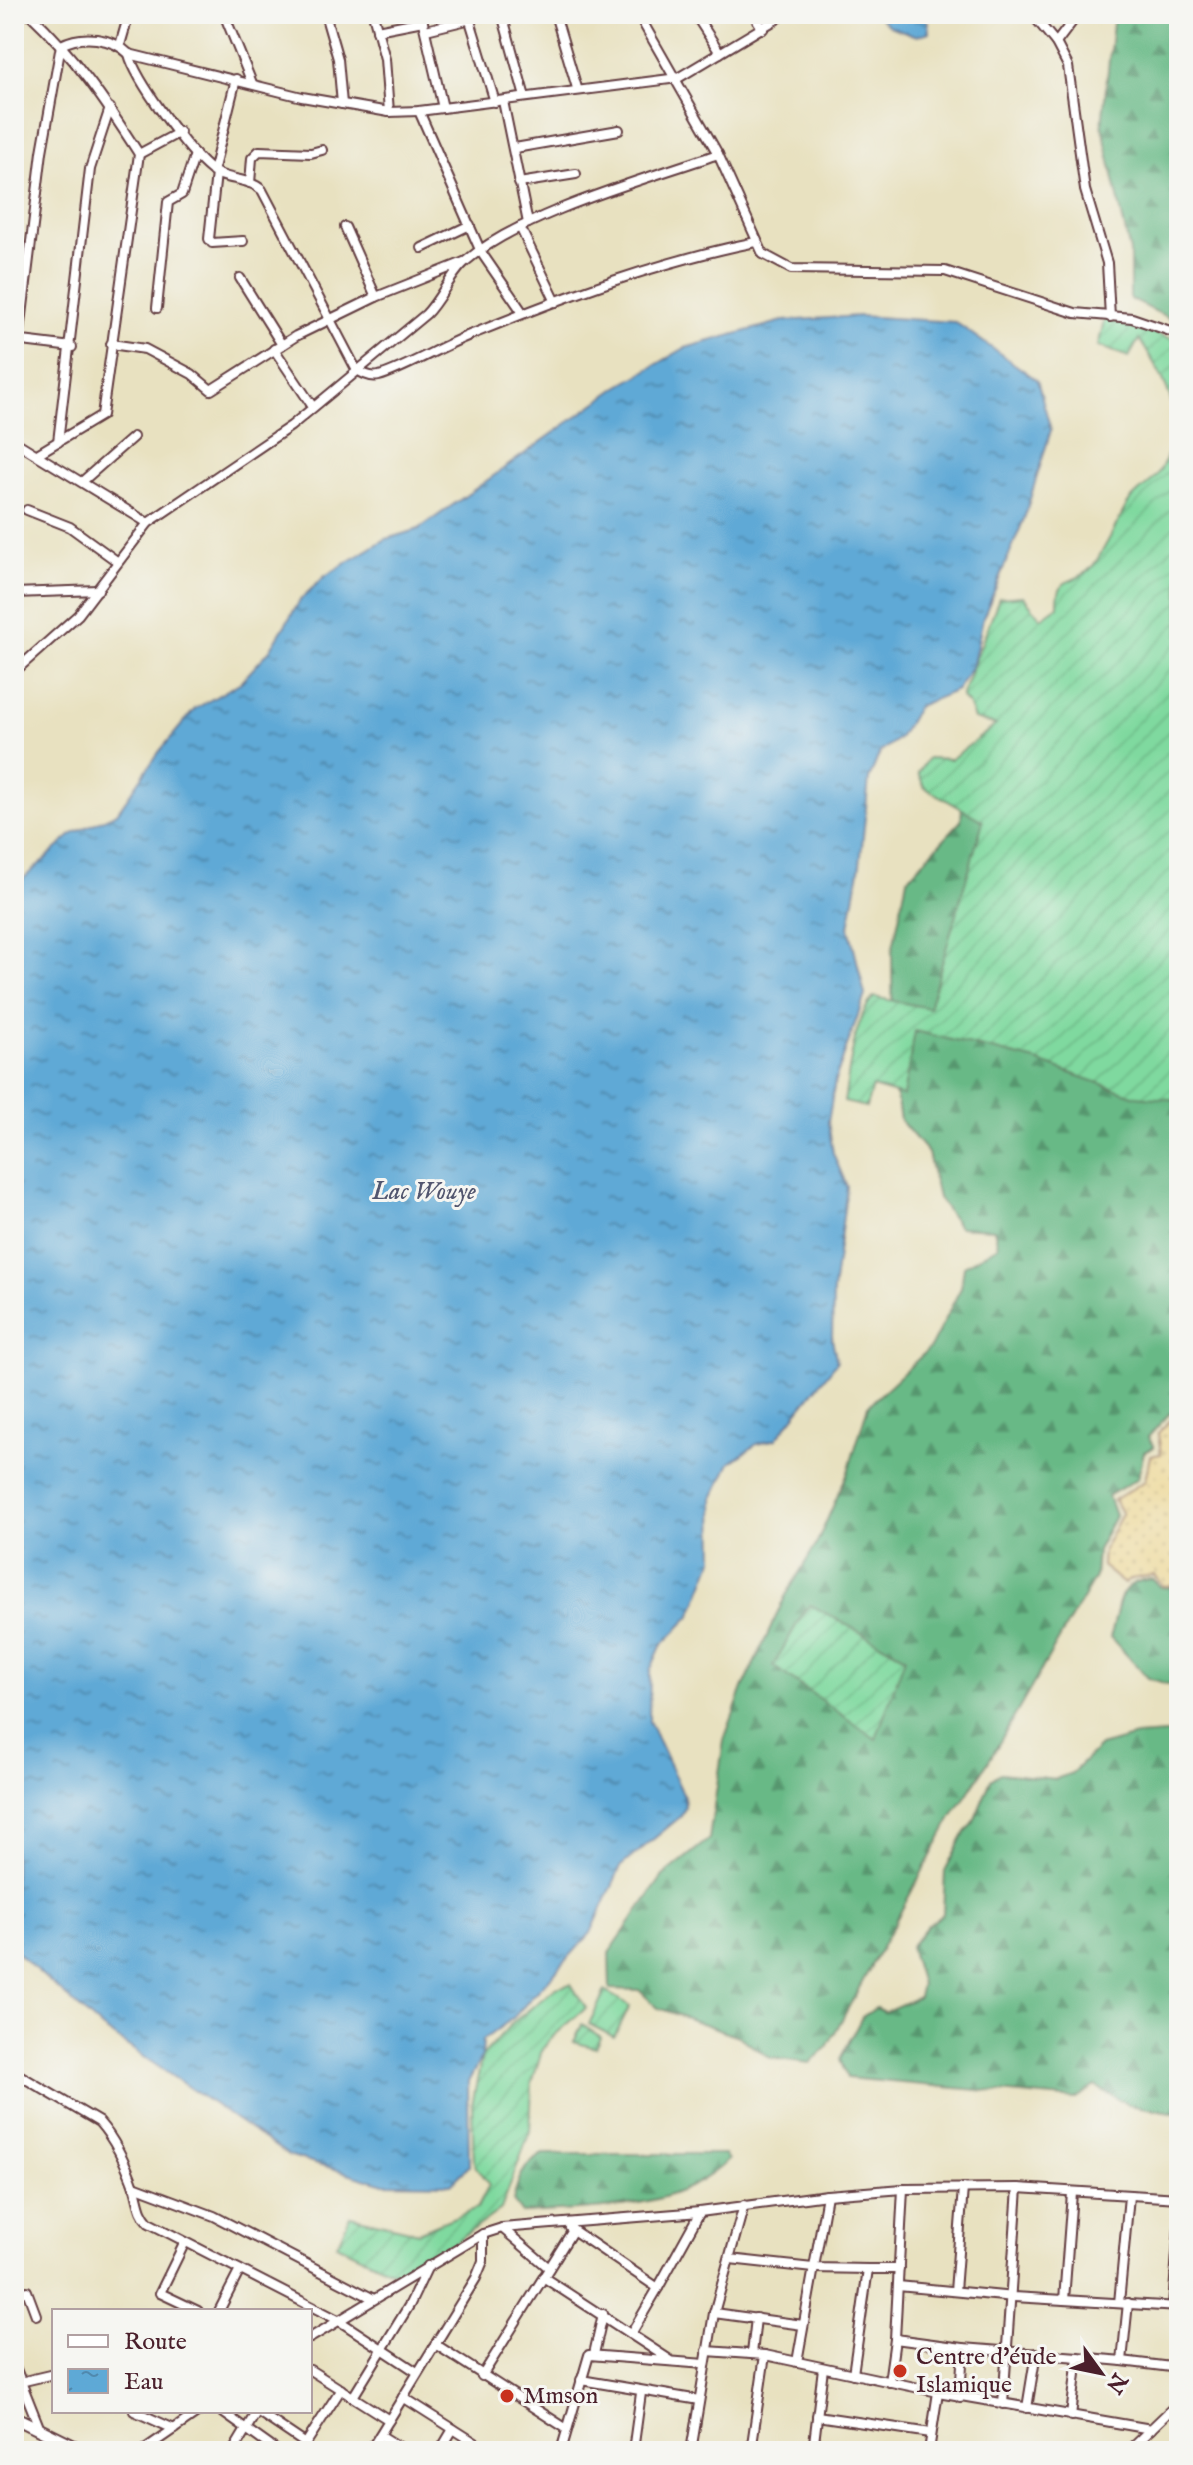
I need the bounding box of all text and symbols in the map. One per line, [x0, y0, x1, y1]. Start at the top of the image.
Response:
water label: Lac Wouye [371, 1175, 476, 1208]
legend [52, 2309, 312, 2413]
text: Route [124, 2327, 187, 2358]
north arrow [1061, 2333, 1141, 2413]
place label: Centre d'éude Islamique [916, 2342, 1057, 2401]
marker: Centre d'éude Islamique [891, 2362, 909, 2380]
text: N [1099, 2366, 1134, 2398]
text: Eau [124, 2367, 163, 2398]
place label: Mmson [523, 2381, 598, 2412]
marker: Mmson [498, 2387, 516, 2405]

